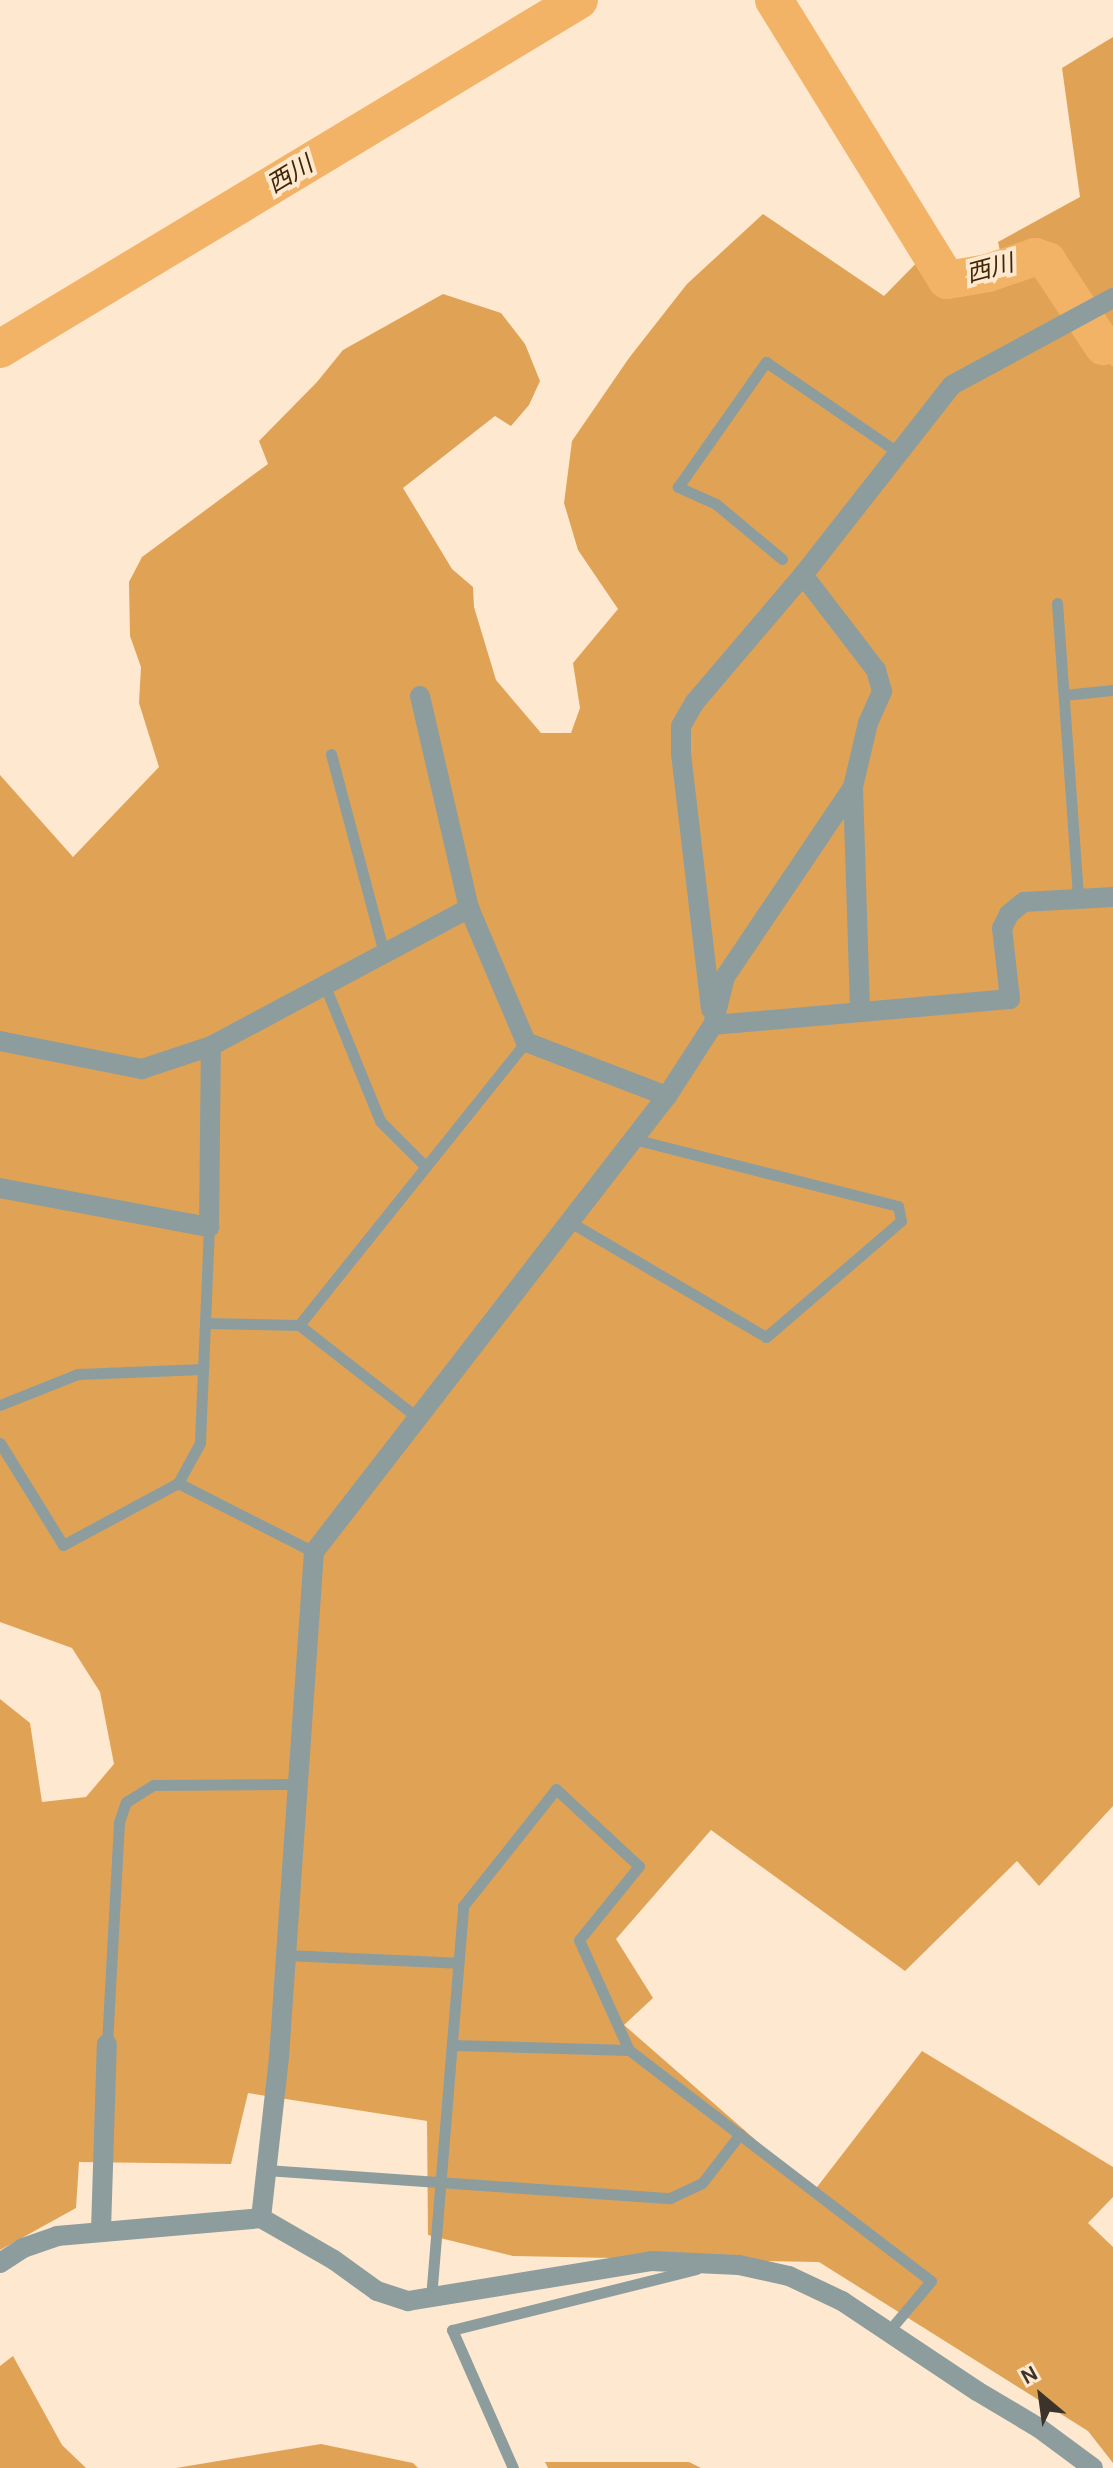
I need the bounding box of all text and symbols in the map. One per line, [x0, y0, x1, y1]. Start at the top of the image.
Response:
water label: 西川 [262, 150, 318, 200]
water label: 西川 [963, 249, 1017, 289]
north arrow [1001, 2356, 1081, 2436]
text: N [1016, 2360, 1043, 2390]

